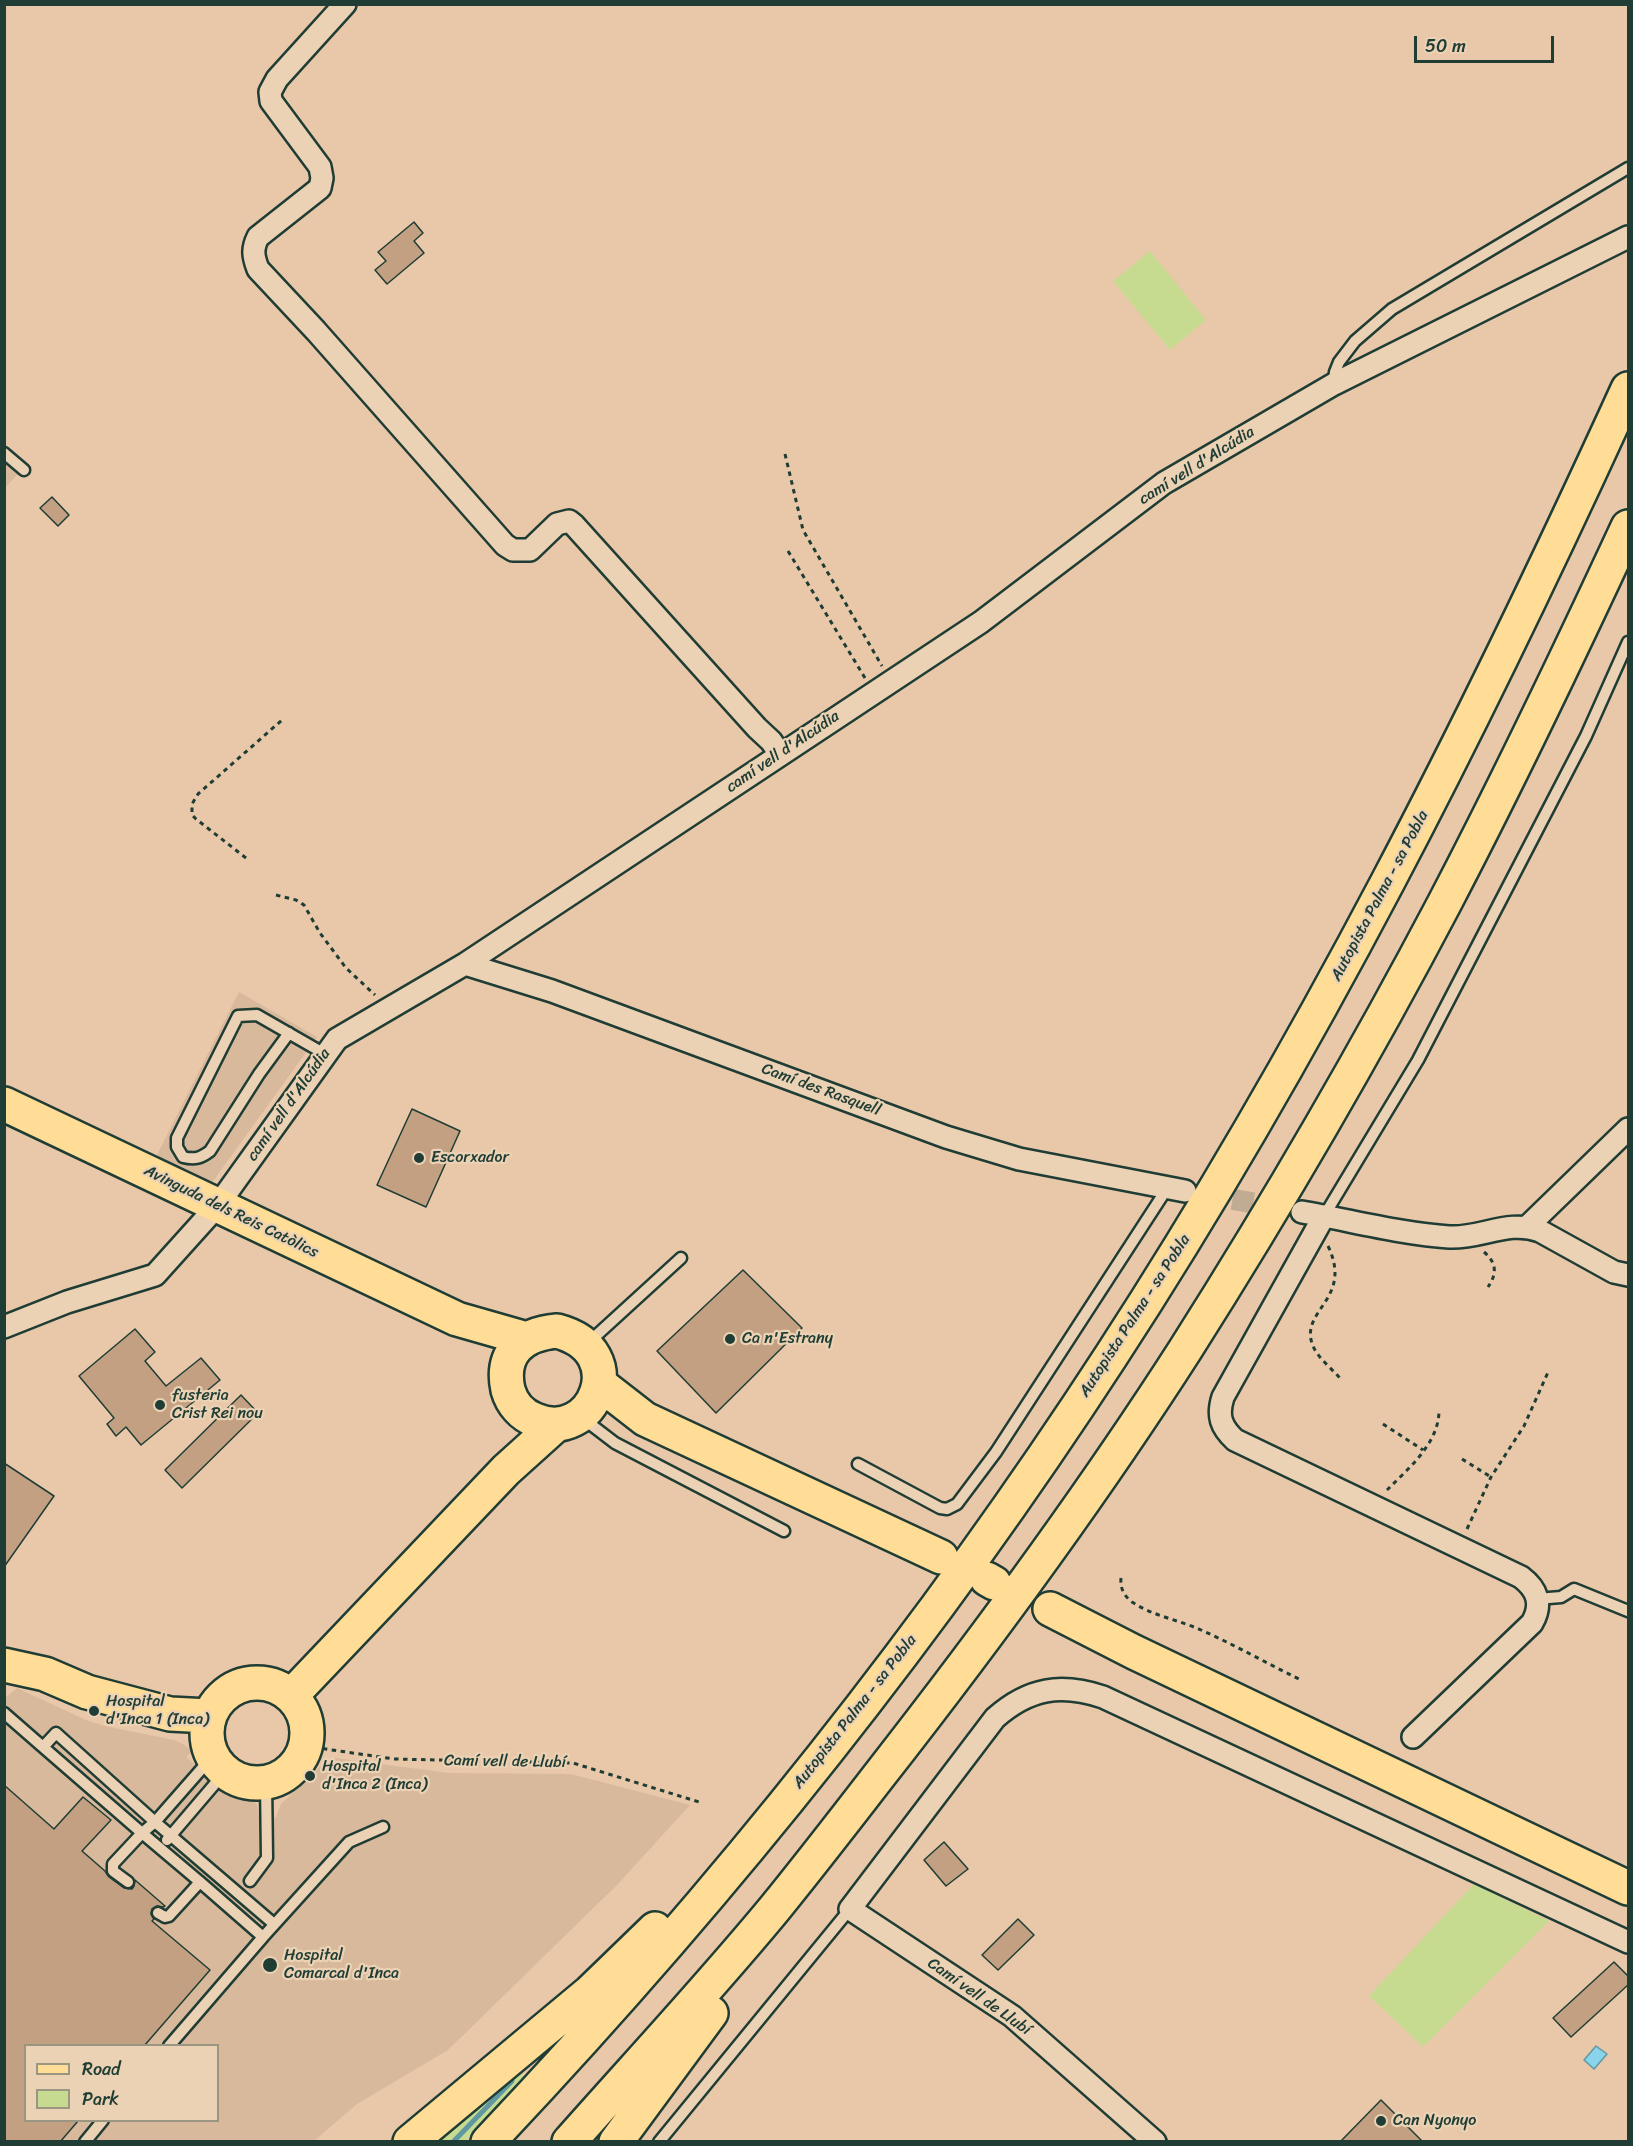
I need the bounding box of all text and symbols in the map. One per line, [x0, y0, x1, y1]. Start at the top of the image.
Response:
scale bar [1417, 24, 1556, 62]
text: 50 m [1425, 30, 1466, 62]
street label: camí vell d'Alcúdia [1136, 423, 1258, 509]
street label: camí vell d'Alcúdia [723, 707, 843, 797]
street label: Autopista Palma - sa Pobla [1327, 808, 1433, 984]
street label: camí vell d'Alcúdia [243, 1045, 335, 1165]
street label: Camí des Rasquell [759, 1060, 883, 1120]
place label: Escorxador [431, 1148, 509, 1168]
marker: Escorxador [412, 1151, 426, 1165]
street label: Avinguda dels Reis Catòlics [141, 1161, 321, 1263]
street label: Autopista Palma - sa Pobla [1075, 1231, 1195, 1401]
place label: Ca n'Estrany [742, 1329, 833, 1349]
marker: Ca n'Estrany [723, 1332, 737, 1346]
place label: fusteria Crist Rei nou [172, 1386, 263, 1424]
marker: fusteria Crist Rei nou [153, 1398, 167, 1412]
street label: Autopista Palma - sa Pobla [789, 1631, 921, 1793]
place label: Hospital d'Inca 1 (Inca) [106, 1692, 209, 1730]
marker: Hospital d'Inca 1 (Inca) [87, 1704, 101, 1718]
street label: Camí vell de Llubí [444, 1751, 566, 1773]
place label: Hospital d'Inca 2 (Inca) [322, 1757, 427, 1795]
marker: Hospital d'Inca 2 (Inca) [303, 1769, 317, 1783]
place label: Hospital Comarcal d'Inca [284, 1946, 399, 1984]
street label: Camí vell de Llubí [923, 1954, 1035, 2040]
marker: Hospital Comarcal d'Inca [261, 1956, 279, 1974]
legend [24, 2044, 219, 2122]
text: Road [82, 2053, 121, 2085]
text: Park [82, 2083, 119, 2115]
place label: Can Nyonyo [1393, 2111, 1476, 2131]
marker: Can Nyonyo [1374, 2114, 1388, 2128]

